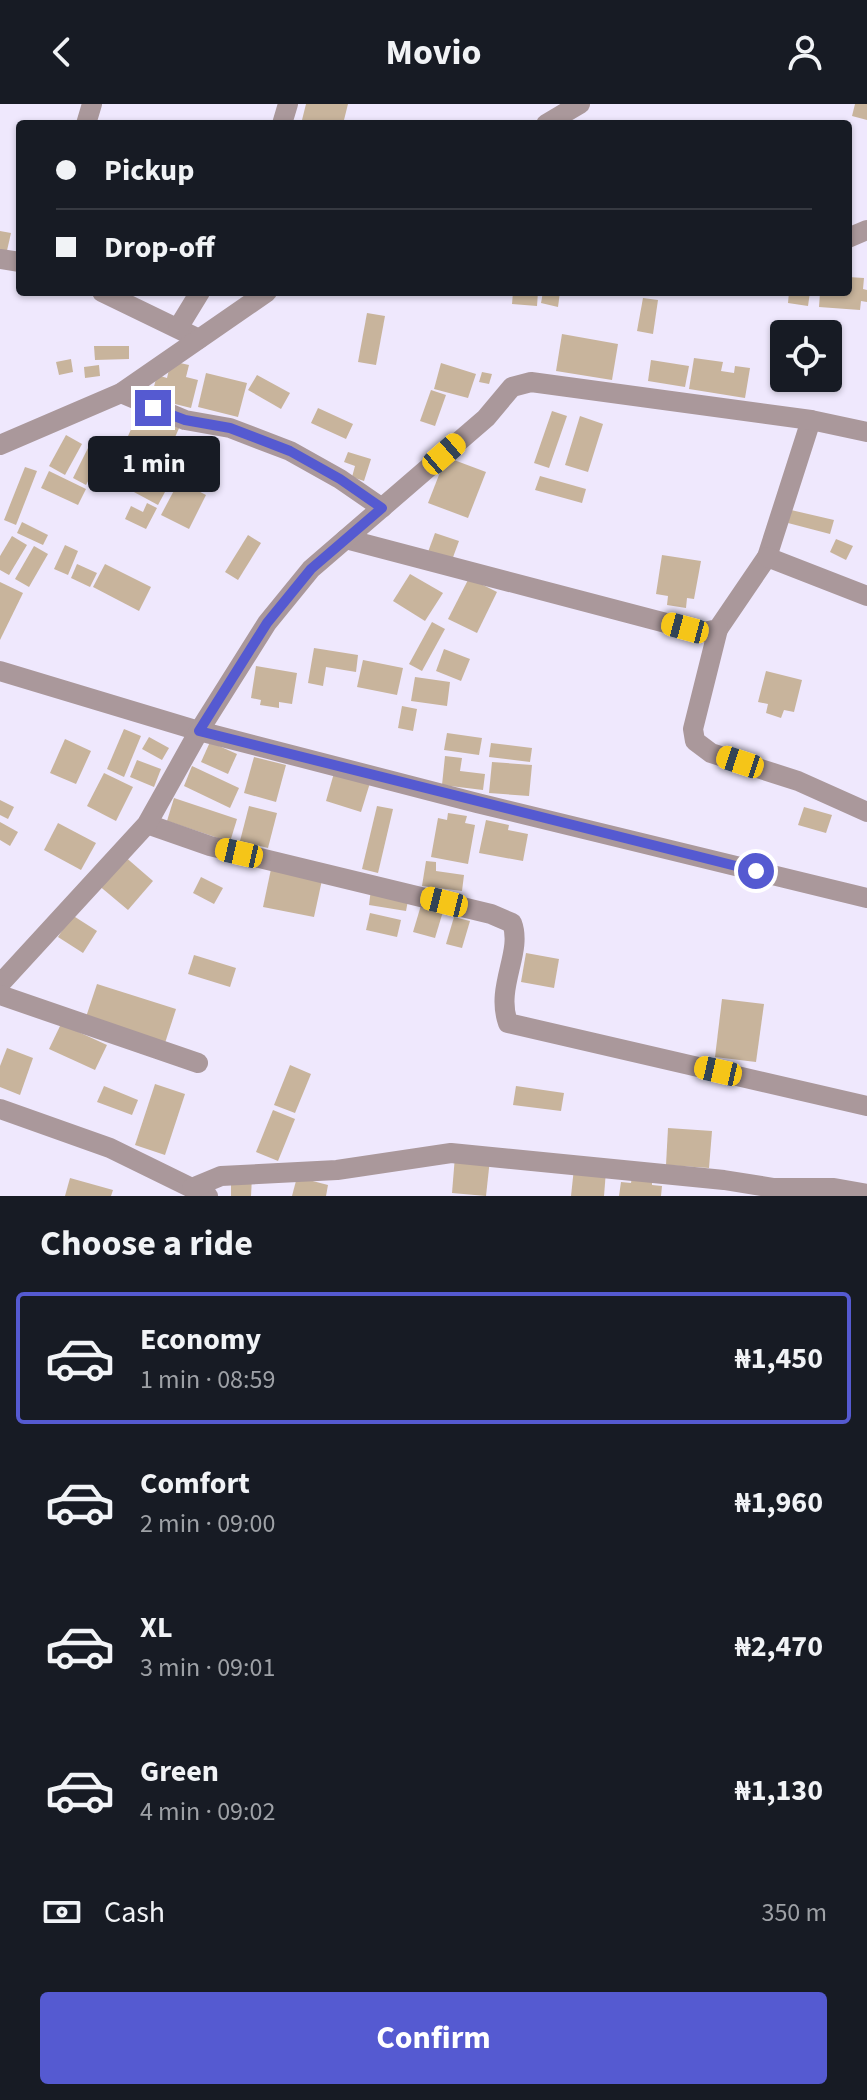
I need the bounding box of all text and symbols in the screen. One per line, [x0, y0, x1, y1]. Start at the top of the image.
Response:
text: Movio [386, 27, 481, 78]
icon: back [40, 30, 84, 74]
icon: person [783, 30, 827, 74]
text: Pickup [104, 149, 194, 192]
text: Drop-off [104, 226, 215, 269]
map controls [770, 320, 842, 392]
button: locate [770, 320, 842, 392]
route end [135, 390, 171, 426]
car [418, 429, 470, 479]
callout: 1 min [87, 436, 219, 492]
text: 1 min [122, 445, 186, 482]
car [659, 610, 711, 646]
car [713, 743, 767, 781]
car [213, 836, 265, 870]
route start [738, 853, 774, 889]
car [418, 885, 470, 919]
car [692, 1054, 744, 1088]
text: Choose a ride [40, 1218, 253, 1269]
text: Economy [140, 1318, 261, 1361]
icon: car [44, 1322, 116, 1394]
text: ₦1,450 [735, 1337, 823, 1380]
text: 1 min · 08:59 [140, 1361, 275, 1398]
text: Comfort [140, 1462, 250, 1505]
icon: car [44, 1466, 116, 1538]
text: ₦1,960 [735, 1481, 823, 1524]
text: 2 min · 09:00 [140, 1505, 275, 1542]
text: XL [140, 1606, 173, 1649]
icon: car [44, 1610, 116, 1682]
text: ₦2,470 [735, 1625, 823, 1668]
text: 3 min · 09:01 [140, 1649, 275, 1686]
text: Green [140, 1750, 219, 1793]
icon: car [44, 1754, 116, 1826]
text: ₦1,130 [735, 1769, 823, 1812]
text: 4 min · 09:02 [140, 1793, 275, 1830]
icon: cash [40, 1890, 84, 1934]
text: Cash [104, 1891, 165, 1934]
text: 350 m [761, 1894, 827, 1931]
button: Confirm [40, 1992, 827, 2084]

